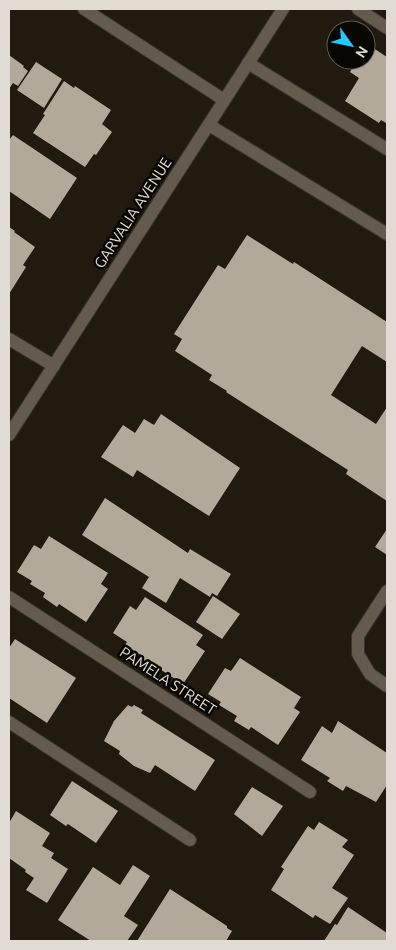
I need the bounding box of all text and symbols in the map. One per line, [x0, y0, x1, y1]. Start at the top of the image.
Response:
north arrow [326, 20, 376, 70]
text: N [352, 43, 371, 61]
street label: GARVALIA AVENUE [90, 154, 175, 271]
street label: PAMELA STREET [117, 643, 220, 718]

